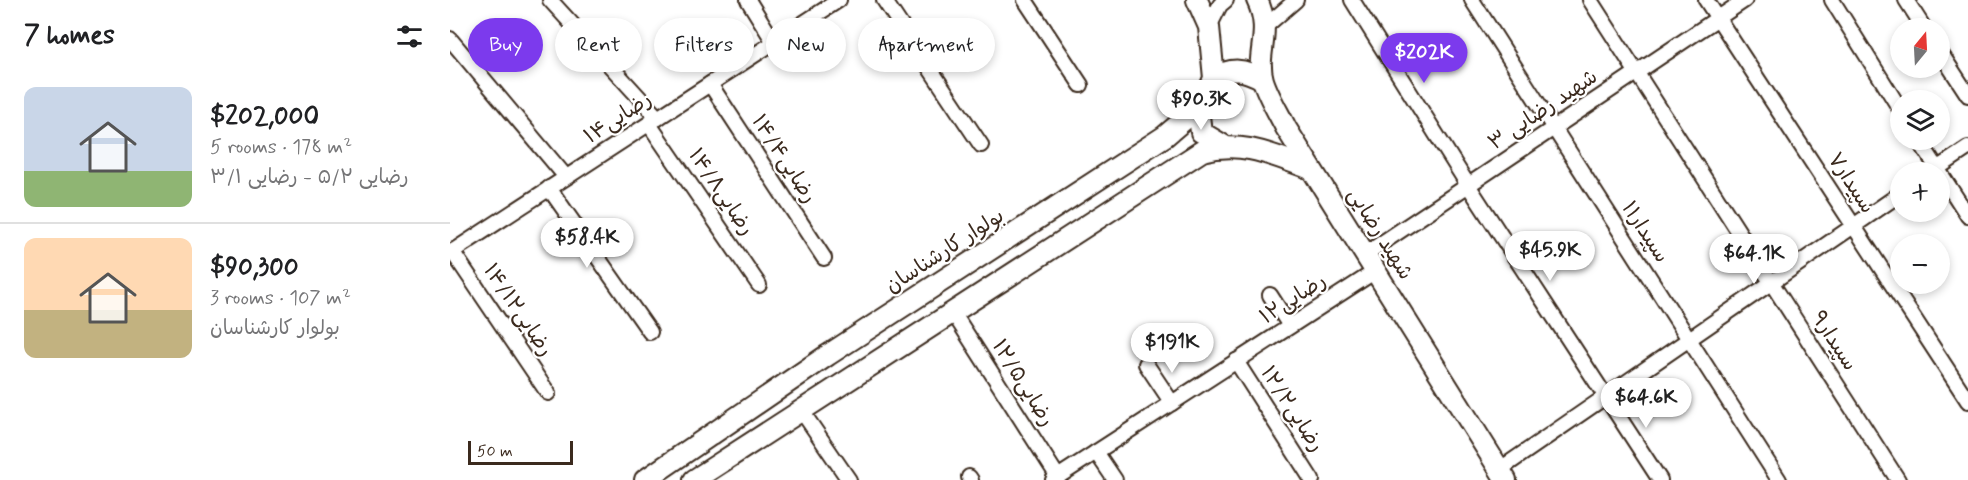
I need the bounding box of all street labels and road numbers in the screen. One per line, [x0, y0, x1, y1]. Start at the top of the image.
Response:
street label: شهید رضایی ۳ [1483, 63, 1603, 157]
street label: رضایی۱۴ [579, 86, 657, 150]
street label: رضایی۱۴/۴ [745, 109, 823, 209]
street label: رضایی۱۴/۸ [682, 143, 760, 241]
street label: سپیدار۷ [1821, 147, 1881, 219]
street label: شهید رضایی [1341, 183, 1419, 285]
street label: سپیدار۱۱ [1615, 196, 1675, 268]
street label: بولوار کارشناسان [880, 202, 1010, 300]
street label: رضایی۱۴/۱۲ [477, 258, 559, 362]
street label: رضایی۱۲ [1254, 267, 1332, 331]
street label: سپیدار۹ [1804, 306, 1864, 376]
street label: رضایی۱۲/۵ [985, 334, 1061, 432]
street label: رضایی۱۲/۲ [1254, 360, 1330, 458]

